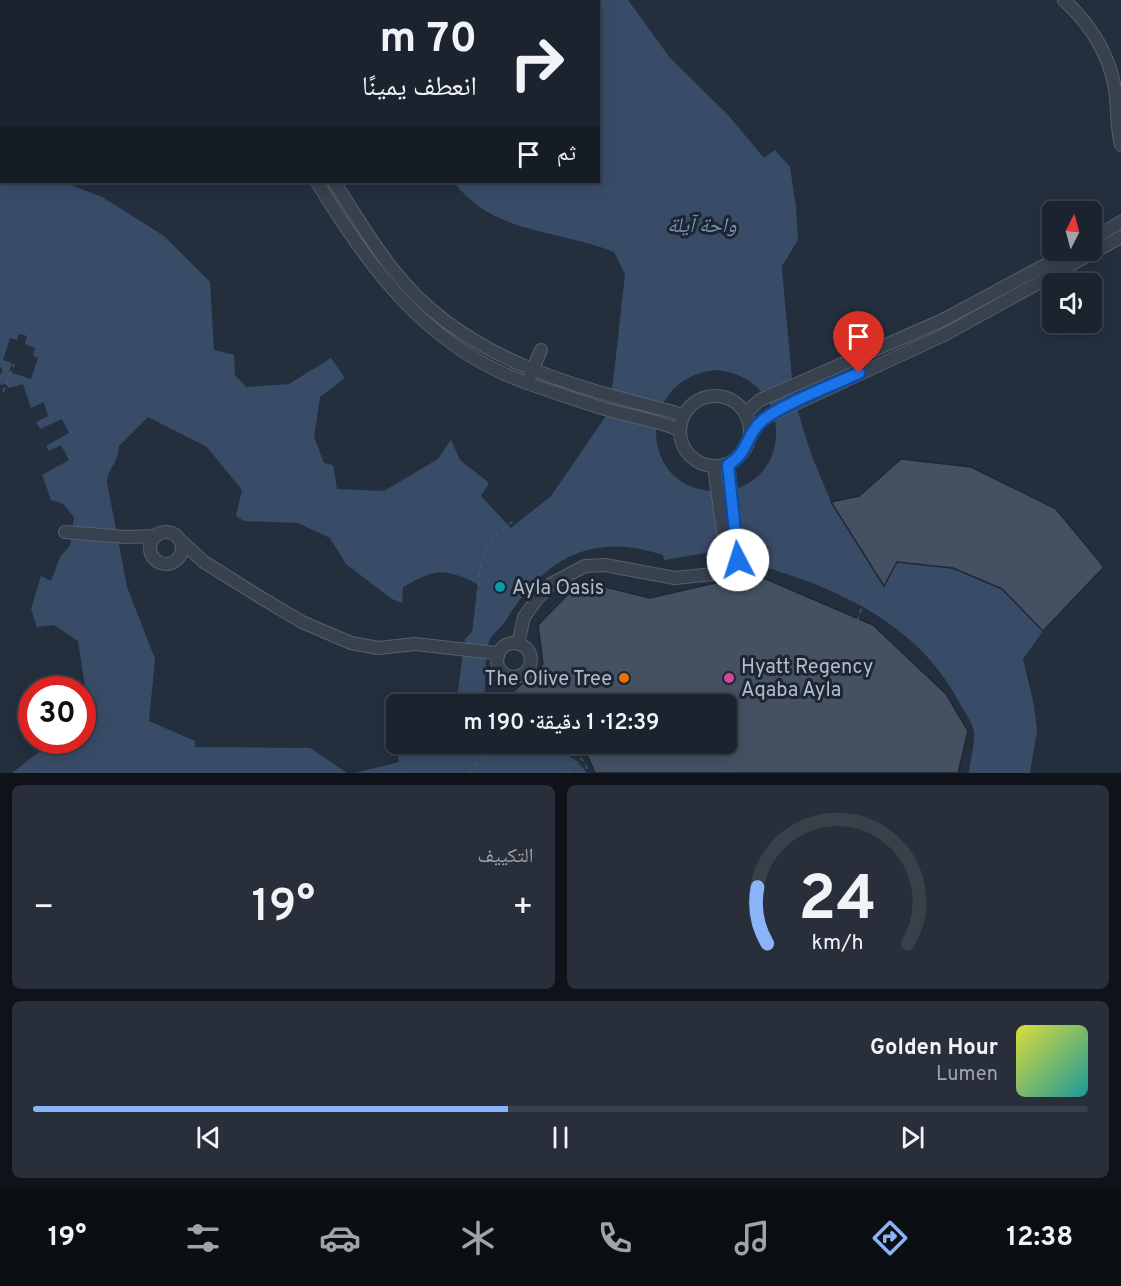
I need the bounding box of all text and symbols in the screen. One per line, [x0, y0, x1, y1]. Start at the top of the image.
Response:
text: 70 m [379, 14, 477, 67]
icon: right [498, 24, 576, 102]
text: انعطف يمينًا [362, 71, 477, 105]
icon: arrive [512, 138, 545, 171]
text: ثم [557, 141, 576, 168]
north arrow [1042, 201, 1102, 261]
map controls [1042, 201, 1102, 333]
water label: واحة آيلة [667, 213, 737, 240]
button: sound [1042, 273, 1102, 333]
pin [833, 311, 884, 373]
icon: arrive [842, 320, 875, 353]
position arrow [706, 528, 770, 592]
place label: Ayla Oasis [512, 576, 604, 602]
marker: Ayla Oasis [493, 580, 507, 594]
place label: Hyatt Regency Aqaba Ayla [741, 655, 873, 704]
place label: The Olive Tree [485, 667, 612, 693]
marker: The Olive Tree [617, 671, 631, 685]
marker: Hyatt Regency Aqaba Ayla [722, 671, 736, 685]
speed limit sign: 30 [18, 676, 96, 754]
text: 12:39 · 1 دقيقة · 190 m [464, 710, 659, 737]
text: التكييف [477, 844, 534, 870]
text: 24 [799, 863, 877, 942]
text: 19° [251, 880, 315, 937]
text: − [33, 888, 54, 930]
text: + [512, 888, 533, 930]
text: km/h [812, 930, 864, 957]
text: Golden Hour [870, 1035, 998, 1062]
text: Lumen [936, 1062, 998, 1088]
icon: previous [192, 1121, 225, 1154]
icon: pause [544, 1121, 577, 1154]
icon: next [896, 1121, 929, 1154]
icon: filters [182, 1217, 224, 1259]
icon: car [319, 1217, 361, 1259]
icon: climate [457, 1217, 499, 1259]
icon: phone [594, 1217, 636, 1259]
icon: music [731, 1217, 773, 1259]
icon: directions [869, 1217, 911, 1259]
text: 19° [48, 1221, 86, 1255]
text: 12:38 [1006, 1221, 1073, 1255]

